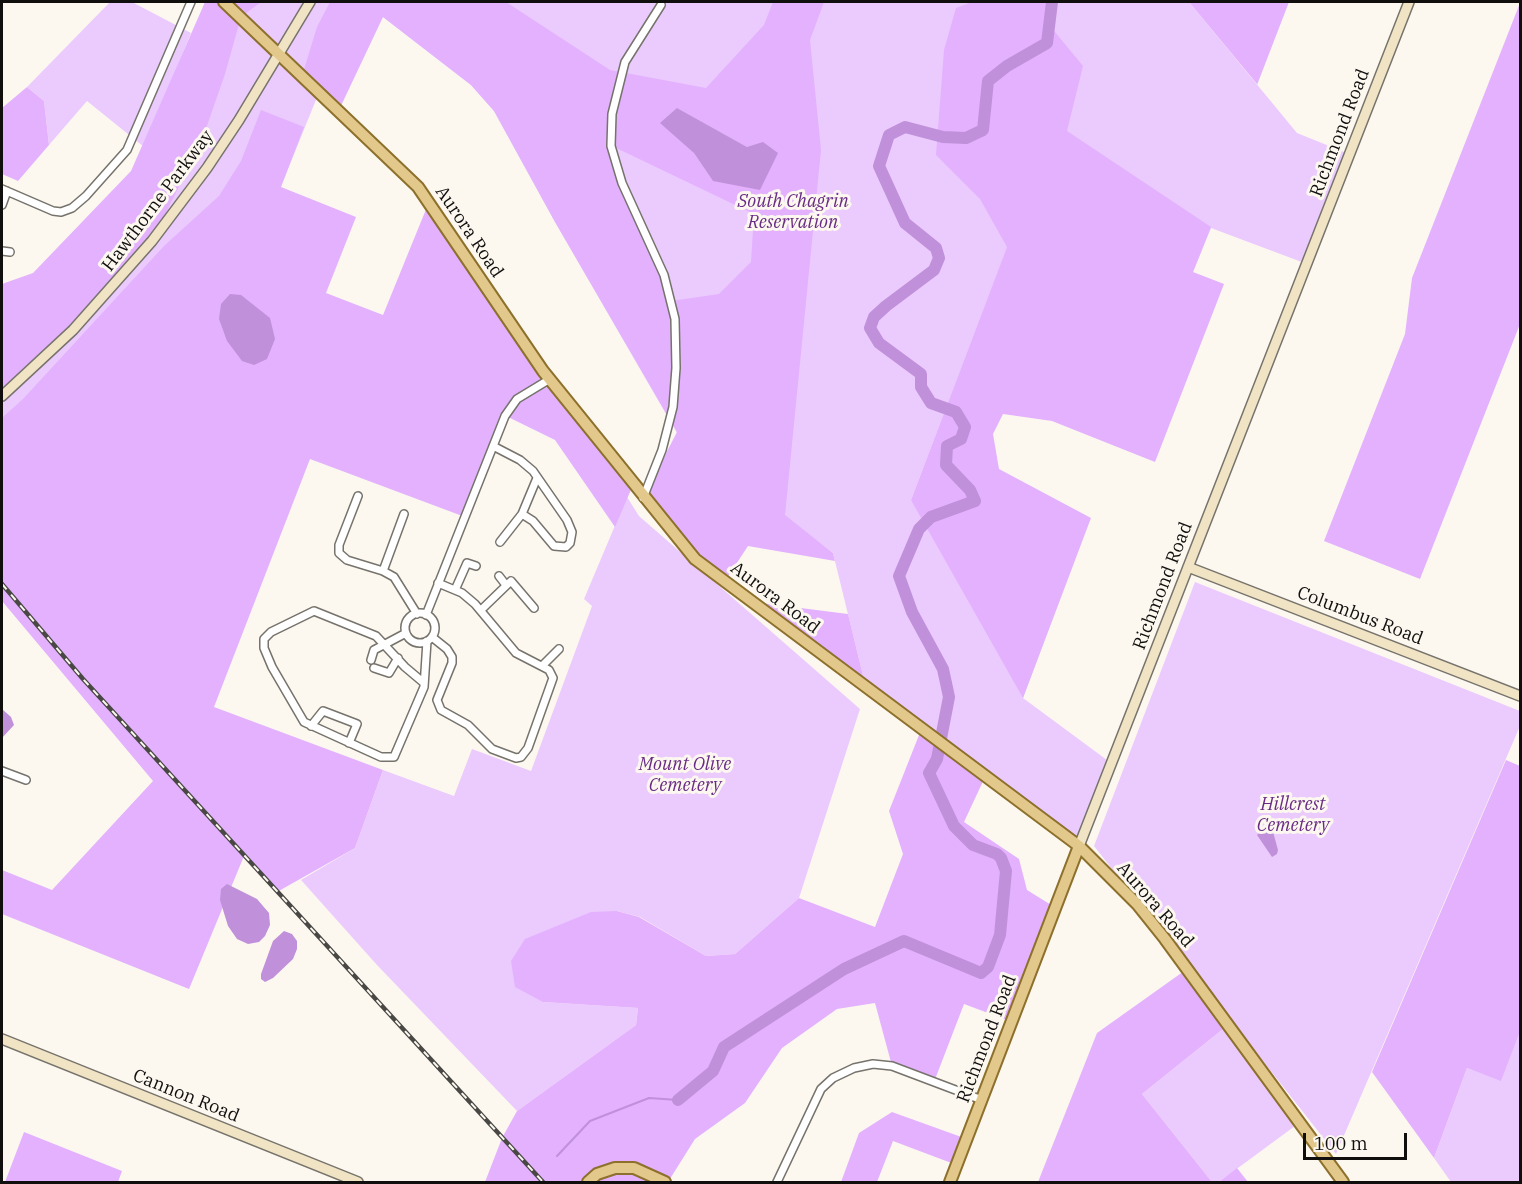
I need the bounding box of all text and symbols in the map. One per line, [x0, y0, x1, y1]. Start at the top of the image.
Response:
street label: Richmond Road [1306, 66, 1374, 200]
street label: Hawthorne Parkway [98, 126, 218, 276]
street label: Aurora Road [430, 182, 508, 282]
park label: South Chagrin Reservation [737, 191, 849, 234]
street label: Richmond Road [1129, 519, 1197, 653]
street label: Aurora Road [726, 557, 824, 639]
street label: Columbus Road [1294, 582, 1426, 650]
park label: Mount Olive Cemetery [639, 754, 731, 796]
park label: Hillcrest Cemetery [1257, 794, 1329, 836]
street label: Aurora Road [1112, 858, 1198, 952]
street label: Richmond Road [953, 972, 1021, 1106]
street label: Cannon Road [130, 1065, 242, 1127]
scale bar [1306, 1121, 1410, 1159]
text: 100 m [1314, 1132, 1368, 1155]

